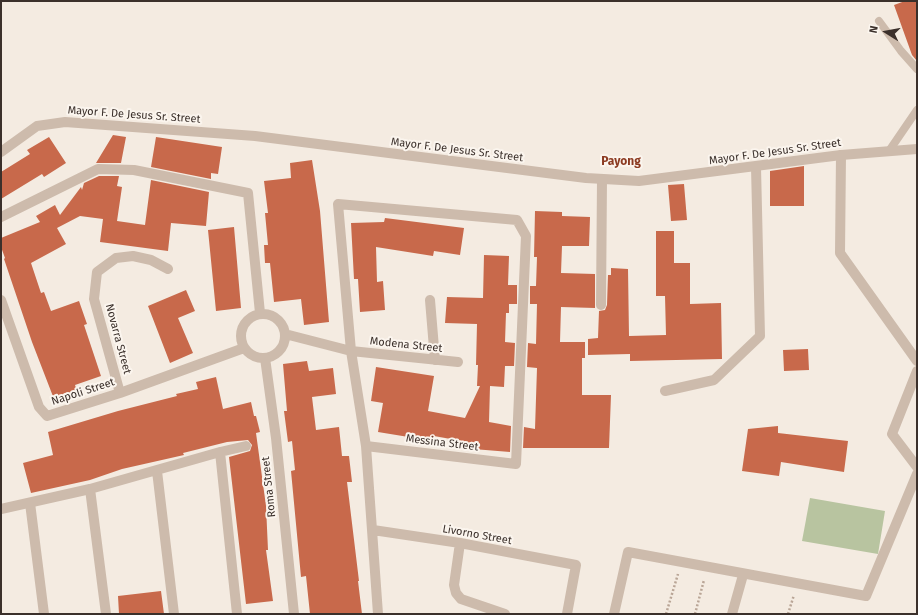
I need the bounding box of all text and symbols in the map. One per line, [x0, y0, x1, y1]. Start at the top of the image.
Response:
north arrow [866, 12, 906, 52]
text: N [867, 25, 881, 34]
street label: Mayor F. De Jesus Sr. Street [67, 104, 201, 126]
street label: Mayor F. De Jesus Sr. Street [390, 135, 524, 165]
street label: Mayor F. De Jesus Sr. Street [708, 136, 842, 168]
district label: Payong [601, 155, 641, 169]
street label: Novarra Street [102, 303, 134, 375]
street label: Modena Street [369, 335, 443, 355]
street label: Napoli Street [50, 376, 116, 408]
street label: Messina Street [405, 432, 479, 454]
street label: Roma Street [259, 456, 279, 518]
street label: Livorno Street [441, 522, 513, 548]

